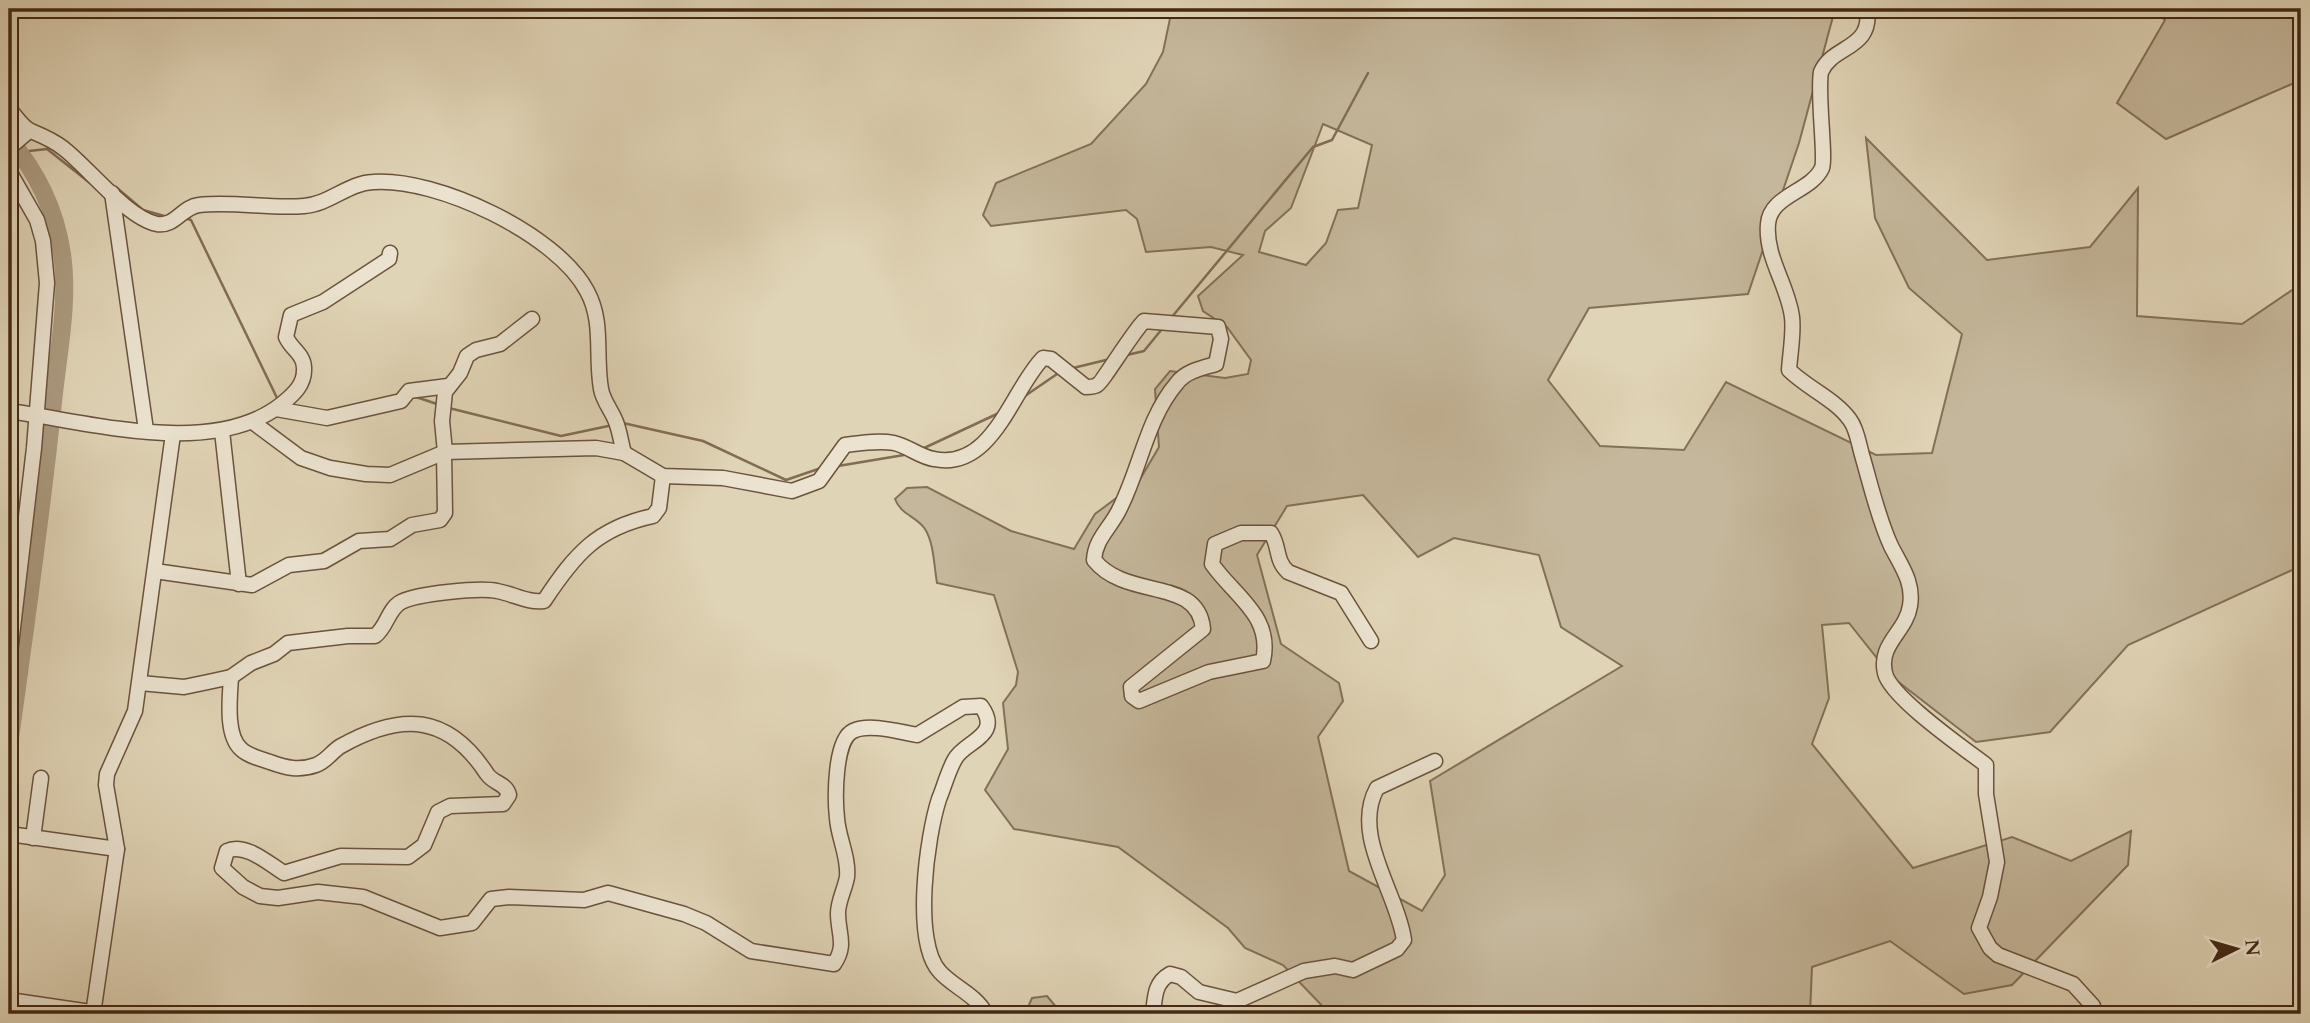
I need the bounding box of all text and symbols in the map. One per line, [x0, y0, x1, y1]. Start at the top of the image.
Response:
north arrow [2202, 914, 2272, 984]
text: N [2238, 938, 2266, 957]

